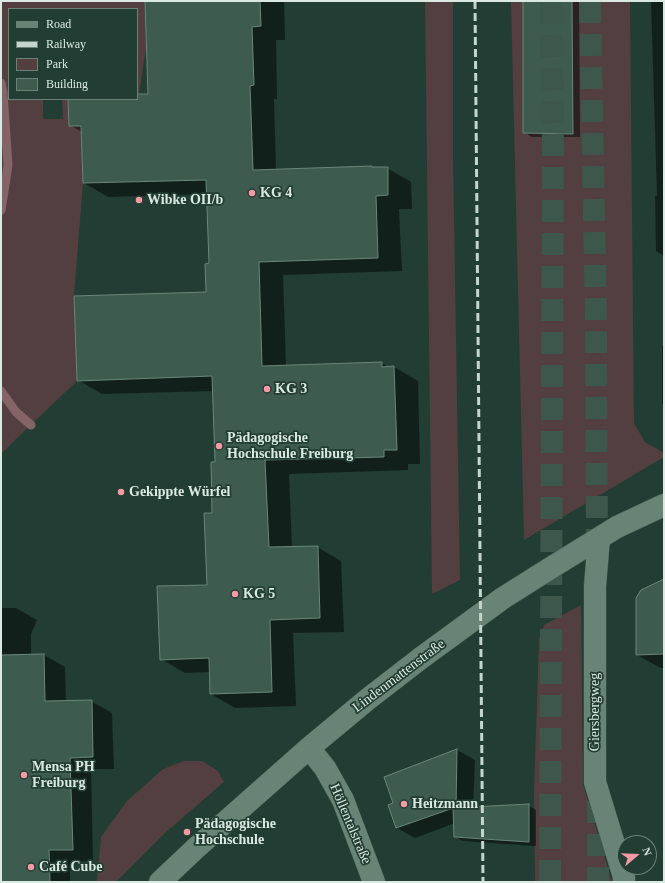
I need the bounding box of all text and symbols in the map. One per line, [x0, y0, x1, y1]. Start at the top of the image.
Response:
legend [8, 8, 138, 100]
text: Road [46, 17, 71, 31]
text: Railway [46, 37, 86, 51]
text: Park [46, 57, 68, 71]
text: Building [46, 77, 88, 91]
place label: KG 4 [260, 185, 292, 201]
marker: KG 4 [247, 188, 257, 198]
place label: Wibke OII/b [147, 192, 223, 208]
marker: Wibke OII/b [134, 195, 144, 205]
place label: KG 3 [275, 381, 307, 397]
marker: KG 3 [262, 384, 272, 394]
place label: Pädagogische Hochschule Freiburg [227, 430, 353, 462]
marker: Pädagogische Hochschule Freiburg [214, 441, 224, 451]
place label: Gekippte Würfel [129, 484, 230, 500]
marker: Gekippte Würfel [116, 487, 126, 497]
place label: KG 5 [243, 586, 275, 602]
marker: KG 5 [230, 589, 240, 599]
street label: Lindenmattenstraße [350, 636, 448, 716]
street label: Giersbergweg [587, 673, 603, 751]
place label: Mensa PH Freiburg [32, 759, 95, 792]
marker: Mensa PH Freiburg [19, 770, 29, 780]
street label: Höllentalstraße [326, 781, 374, 867]
place label: Heitzmann [412, 796, 478, 812]
marker: Heitzmann [399, 799, 409, 809]
place label: Pädagogische Hochschule [195, 816, 276, 848]
marker: Pädagogische Hochschule [182, 827, 192, 837]
north arrow [617, 835, 657, 875]
text: N [640, 846, 654, 857]
place label: Café Cube [39, 859, 102, 875]
marker: Café Cube [26, 862, 36, 872]

